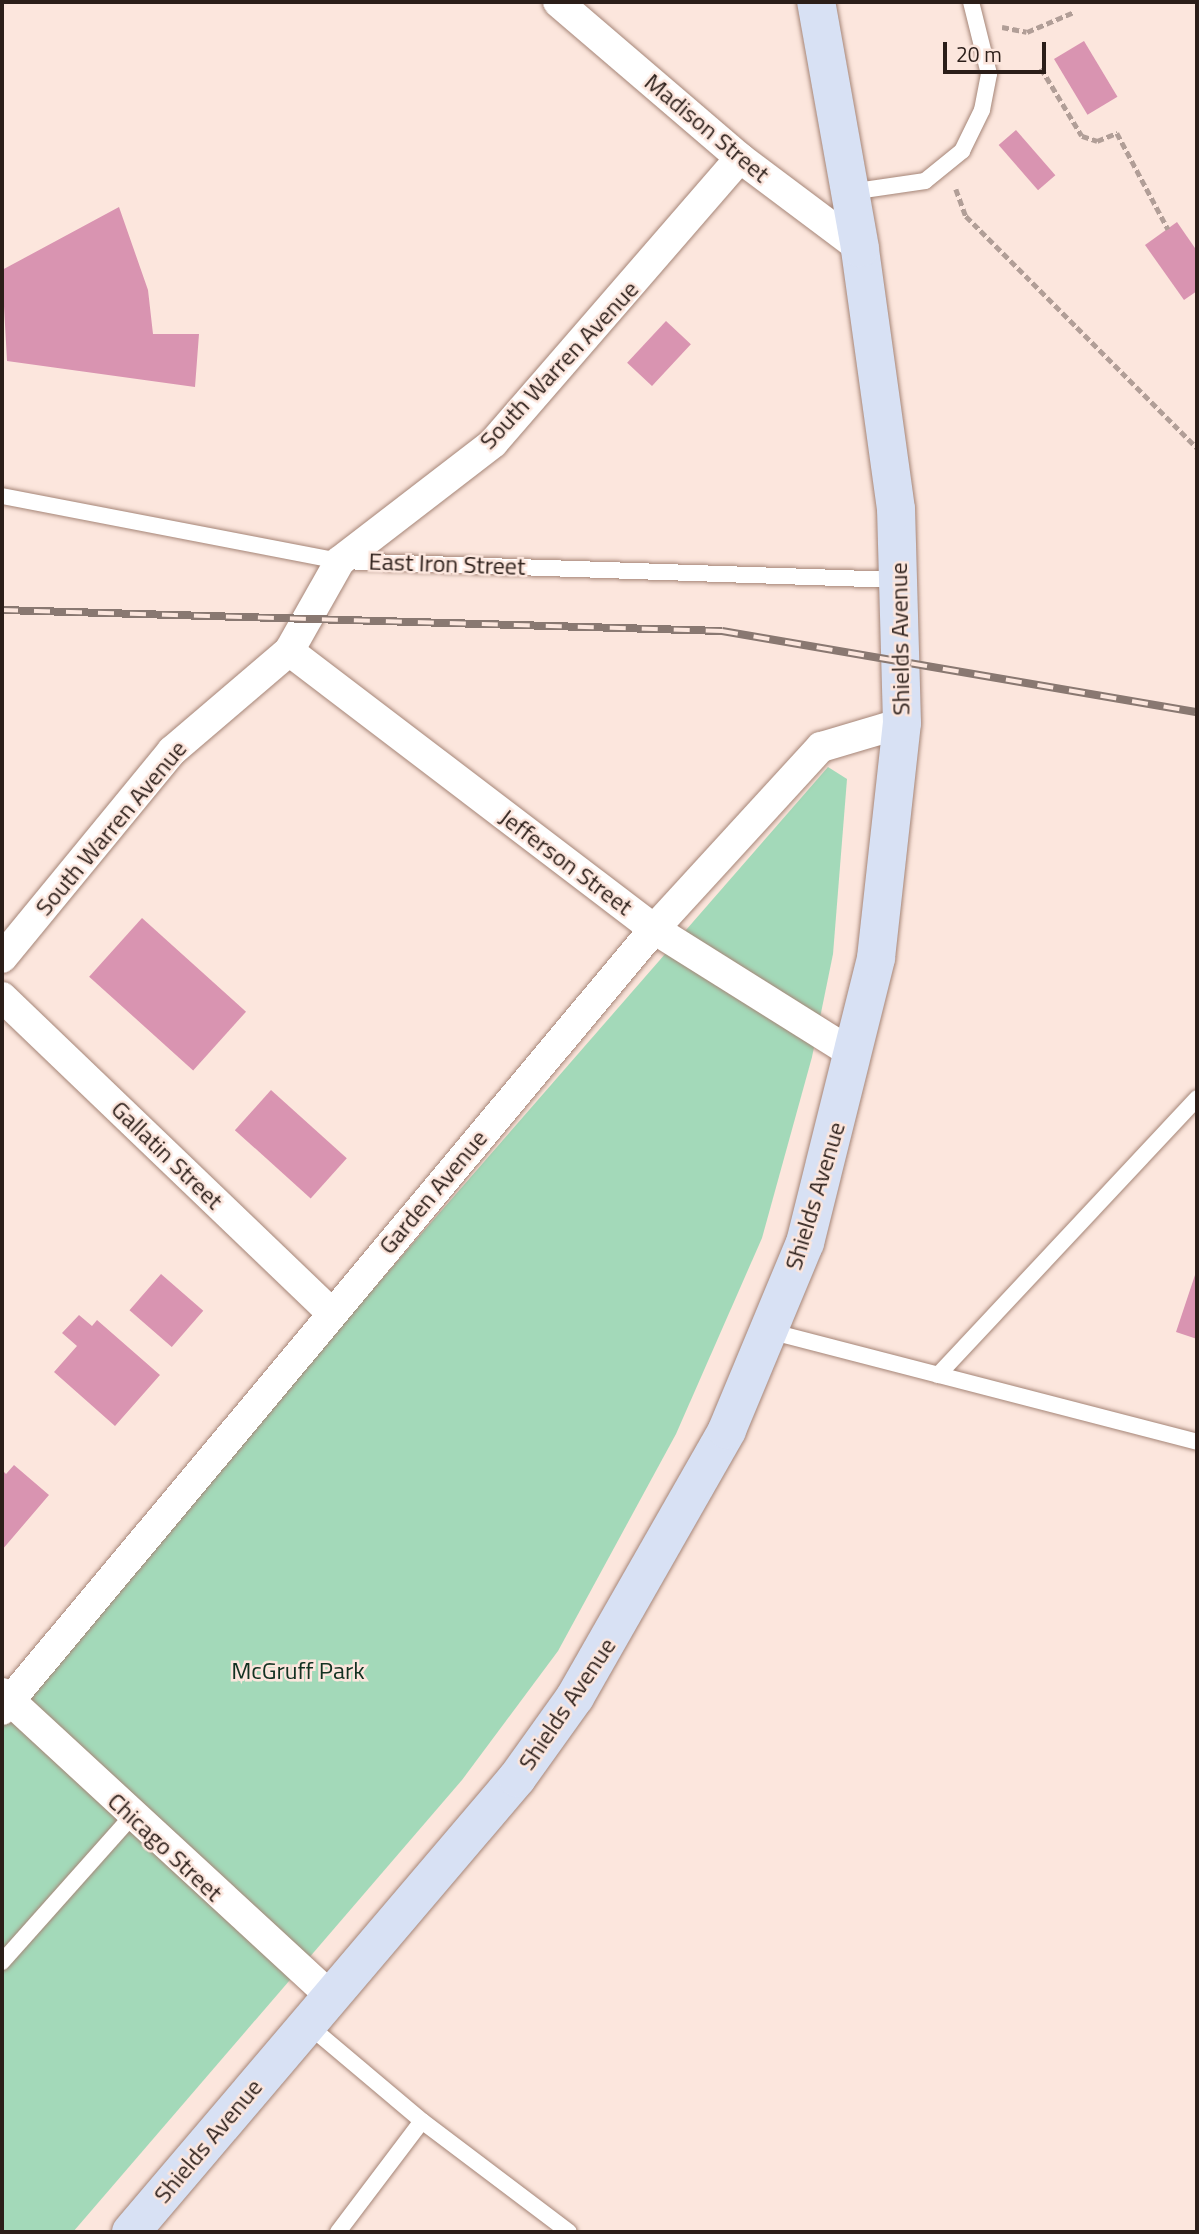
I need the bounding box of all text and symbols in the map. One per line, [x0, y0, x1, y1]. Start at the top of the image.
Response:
scale bar [947, 28, 1050, 72]
text: 20 m [956, 38, 1002, 70]
street label: Madison Street [639, 67, 775, 189]
street label: South Warren Avenue [474, 275, 644, 455]
street label: East Iron Street [368, 547, 526, 581]
street label: Shields Avenue [884, 562, 916, 716]
street label: South Warren Avenue [29, 735, 193, 921]
street label: Jefferson Street [494, 803, 638, 921]
street label: Gallatin Street [105, 1095, 229, 1215]
street label: Shields Avenue [779, 1119, 851, 1273]
street label: Garden Avenue [373, 1124, 493, 1260]
street label: Shields Avenue [512, 1633, 622, 1775]
park label: McGruff Park [231, 1657, 365, 1685]
street label: Chicago Street [102, 1787, 228, 1907]
street label: Shields Avenue [148, 2073, 268, 2209]

